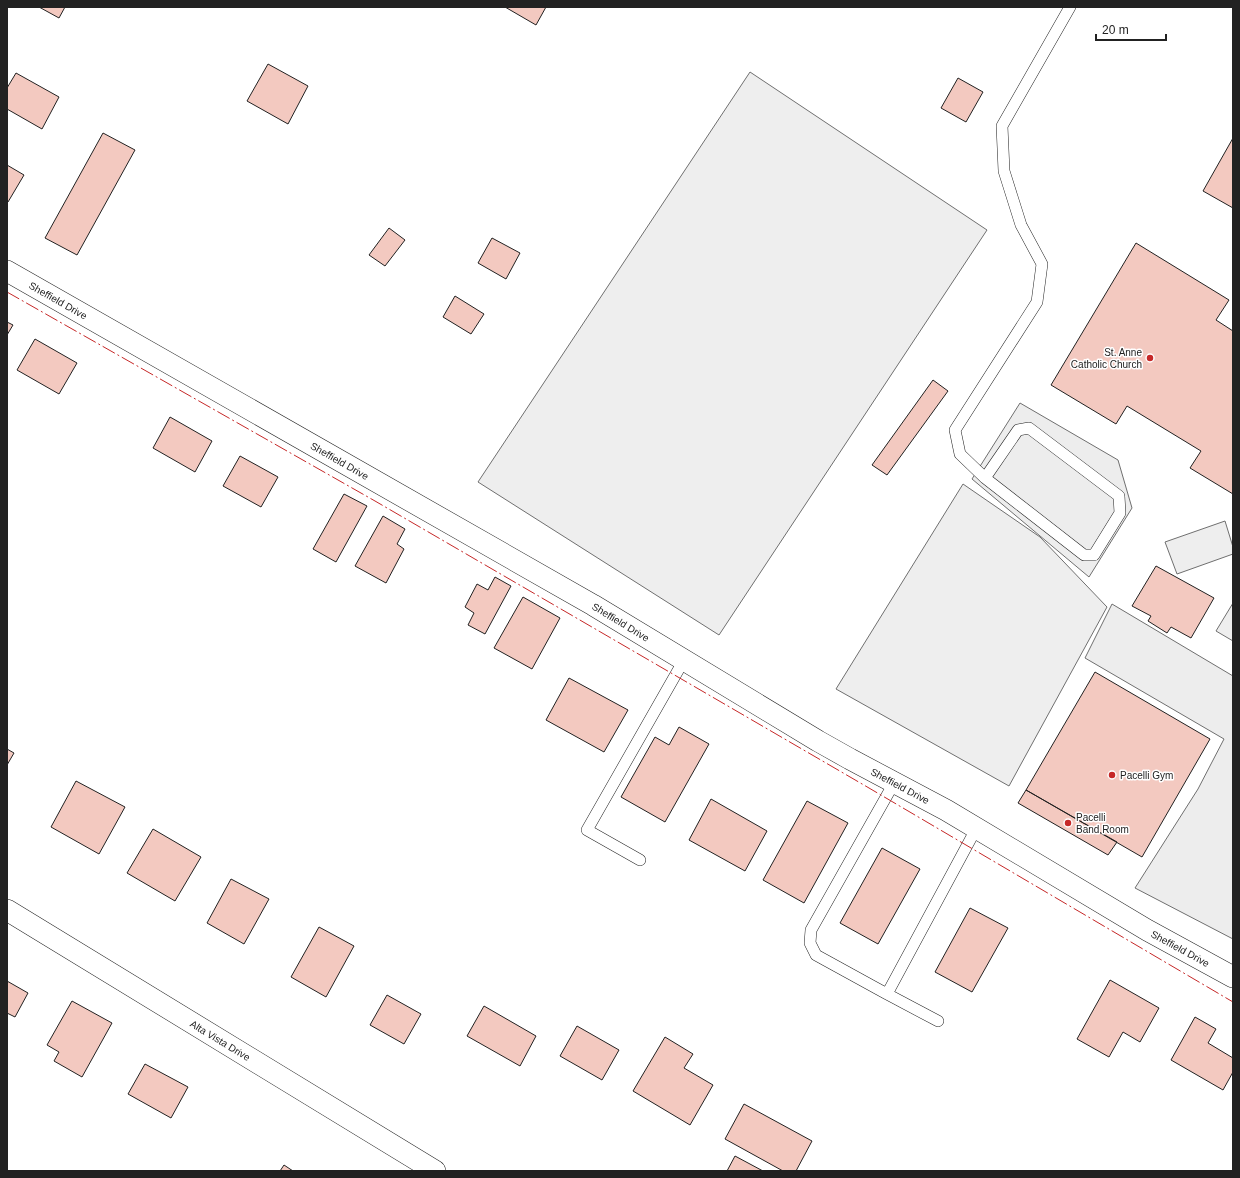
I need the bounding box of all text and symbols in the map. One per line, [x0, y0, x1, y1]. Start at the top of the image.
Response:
scale bar [1096, 16, 1166, 42]
text: 20 m [1102, 23, 1129, 37]
street label: Sheffield Drive [27, 280, 89, 322]
place label: St. Anne Catholic Church [1071, 347, 1142, 370]
marker: St. Anne Catholic Church [1145, 353, 1155, 363]
street label: Sheffield Drive [309, 440, 371, 482]
street label: Sheffield Drive [590, 601, 652, 644]
street label: Sheffield Drive [869, 766, 932, 806]
marker: Pacelli Gym [1107, 770, 1117, 780]
place label: Pacelli Gym [1120, 770, 1173, 781]
place label: Pacelli Band Room [1076, 812, 1129, 835]
marker: Pacelli Band Room [1063, 818, 1073, 828]
street label: Sheffield Drive [1149, 928, 1212, 969]
street label: Alta Vista Drive [188, 1018, 253, 1063]

